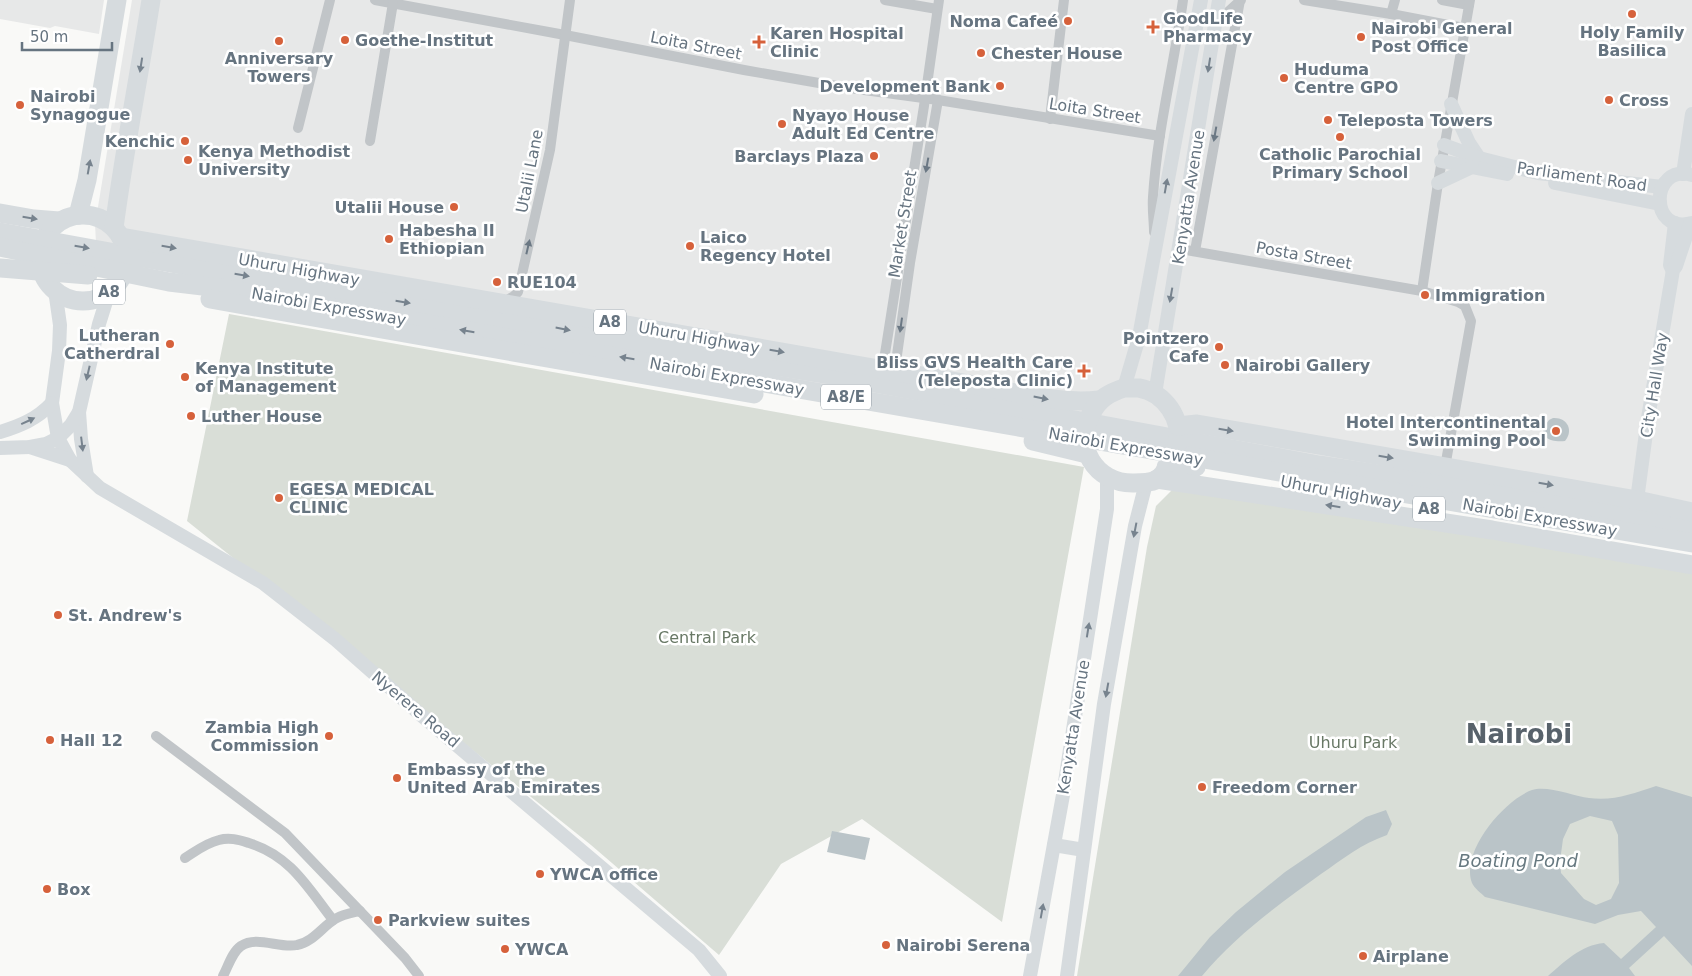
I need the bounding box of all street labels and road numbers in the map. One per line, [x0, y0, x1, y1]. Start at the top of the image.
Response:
street label: Loita Street [649, 27, 743, 64]
street label: Loita Street [1048, 94, 1142, 127]
street label: Utalii Lane [512, 128, 547, 215]
street label: Kenyatta Avenue [1168, 129, 1209, 266]
street label: Parliament Road [1516, 158, 1648, 195]
street label: Market Street [885, 169, 920, 279]
street label: Posta Street [1255, 238, 1353, 273]
street label: Uhuru Highway [237, 249, 361, 290]
road number: A8 [93, 280, 125, 304]
street label: Nairobi Expressway [250, 284, 408, 329]
road number: A8 [594, 310, 626, 334]
street label: Uhuru Highway [637, 317, 761, 358]
street label: City Hall Way [1637, 331, 1672, 439]
street label: Nairobi Expressway [648, 354, 806, 399]
road number: A8/E [821, 384, 871, 410]
street label: Nairobi Expressway [1047, 424, 1205, 469]
street label: Uhuru Highway [1279, 471, 1403, 514]
street label: Nairobi Expressway [1461, 495, 1619, 540]
road number: A8 [1413, 496, 1445, 522]
street label: Kenyatta Avenue [1053, 659, 1094, 796]
street label: Nyerere Road [368, 667, 463, 752]

